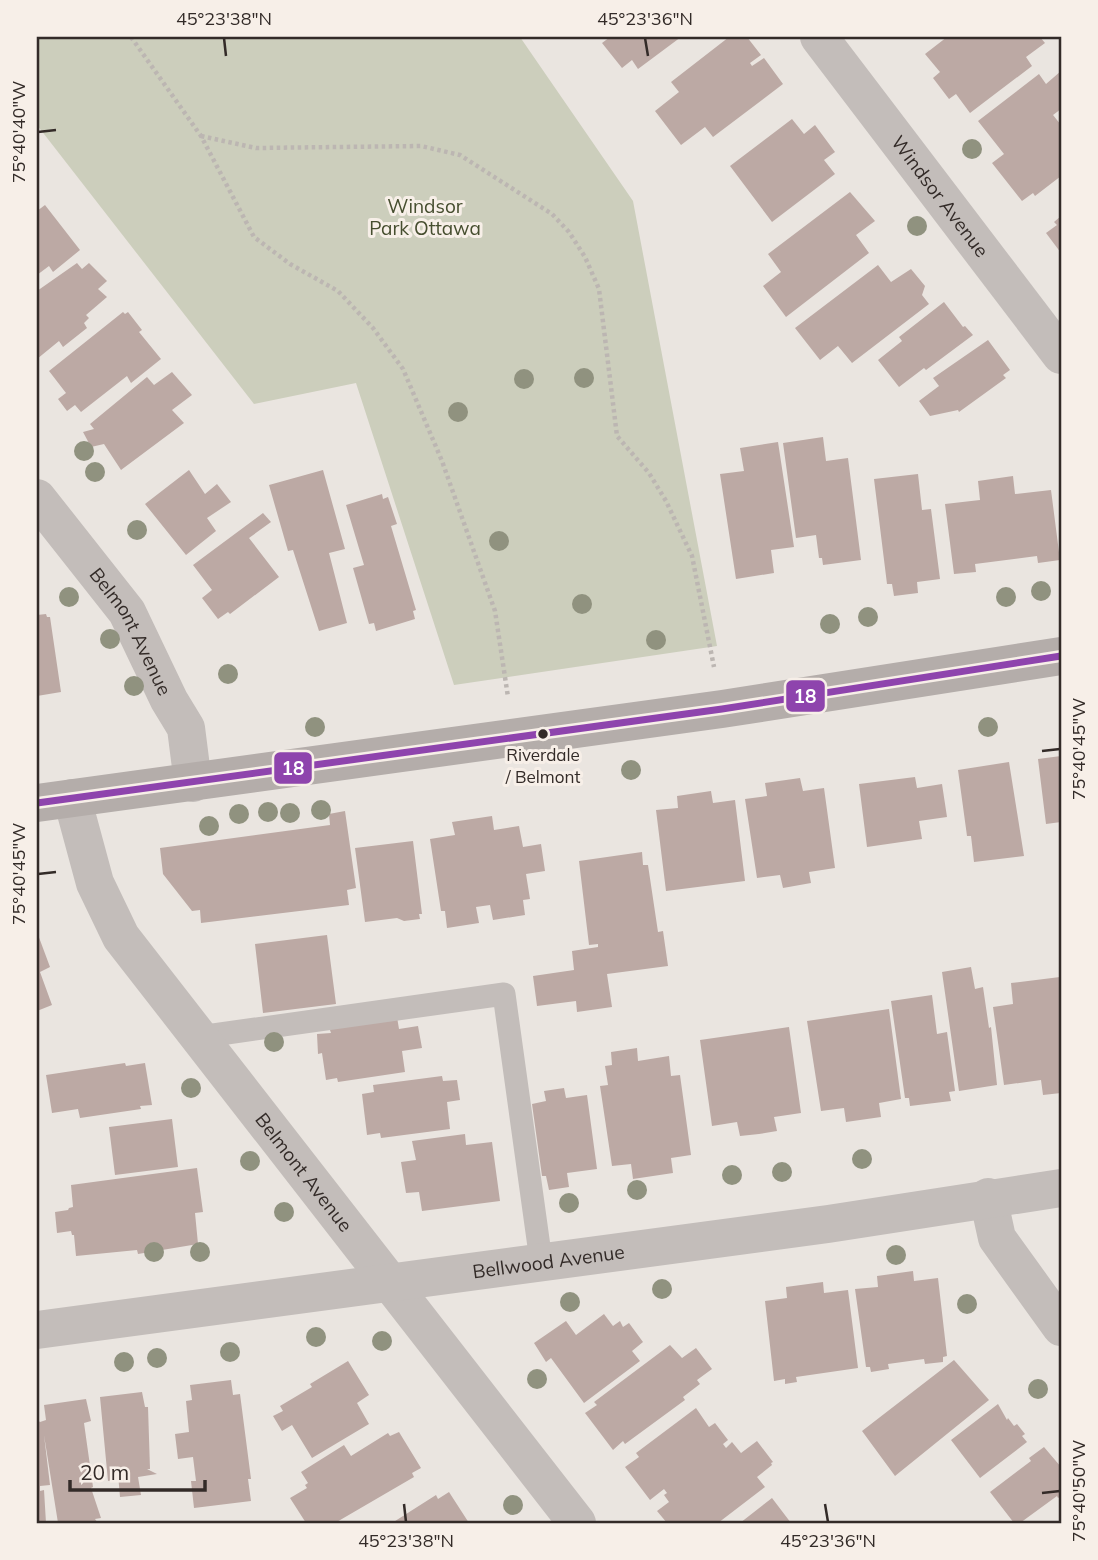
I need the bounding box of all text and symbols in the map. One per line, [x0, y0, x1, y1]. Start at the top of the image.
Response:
text: 45°23'38"N [176, 7, 272, 30]
text: 45°23'36"N [597, 7, 693, 30]
text: 75°40'40"W [7, 81, 30, 183]
street label: Windsor Avenue [886, 131, 994, 262]
park label: Windsor Park Ottawa [369, 194, 481, 240]
street label: Belmont Avenue [84, 563, 177, 699]
line badge: 18 [785, 679, 826, 713]
text: 18 [794, 684, 816, 708]
text: 75°40'45"W [1067, 698, 1090, 800]
marker: Riverdale / Belmont [536, 727, 550, 741]
place label: Riverdale / Belmont [505, 744, 580, 787]
line badge: 18 [273, 751, 313, 785]
text: 18 [282, 756, 304, 780]
text: 75°40'45"W [7, 823, 30, 925]
street label: Belmont Avenue [250, 1108, 358, 1237]
street label: Bellwood Avenue [471, 1239, 626, 1284]
text: 75°40'50"W [1067, 1440, 1090, 1542]
scale bar [70, 1448, 205, 1492]
text: 20 m [80, 1459, 129, 1485]
text: 45°23'38"N [358, 1529, 454, 1552]
text: 45°23'36"N [780, 1529, 876, 1552]

